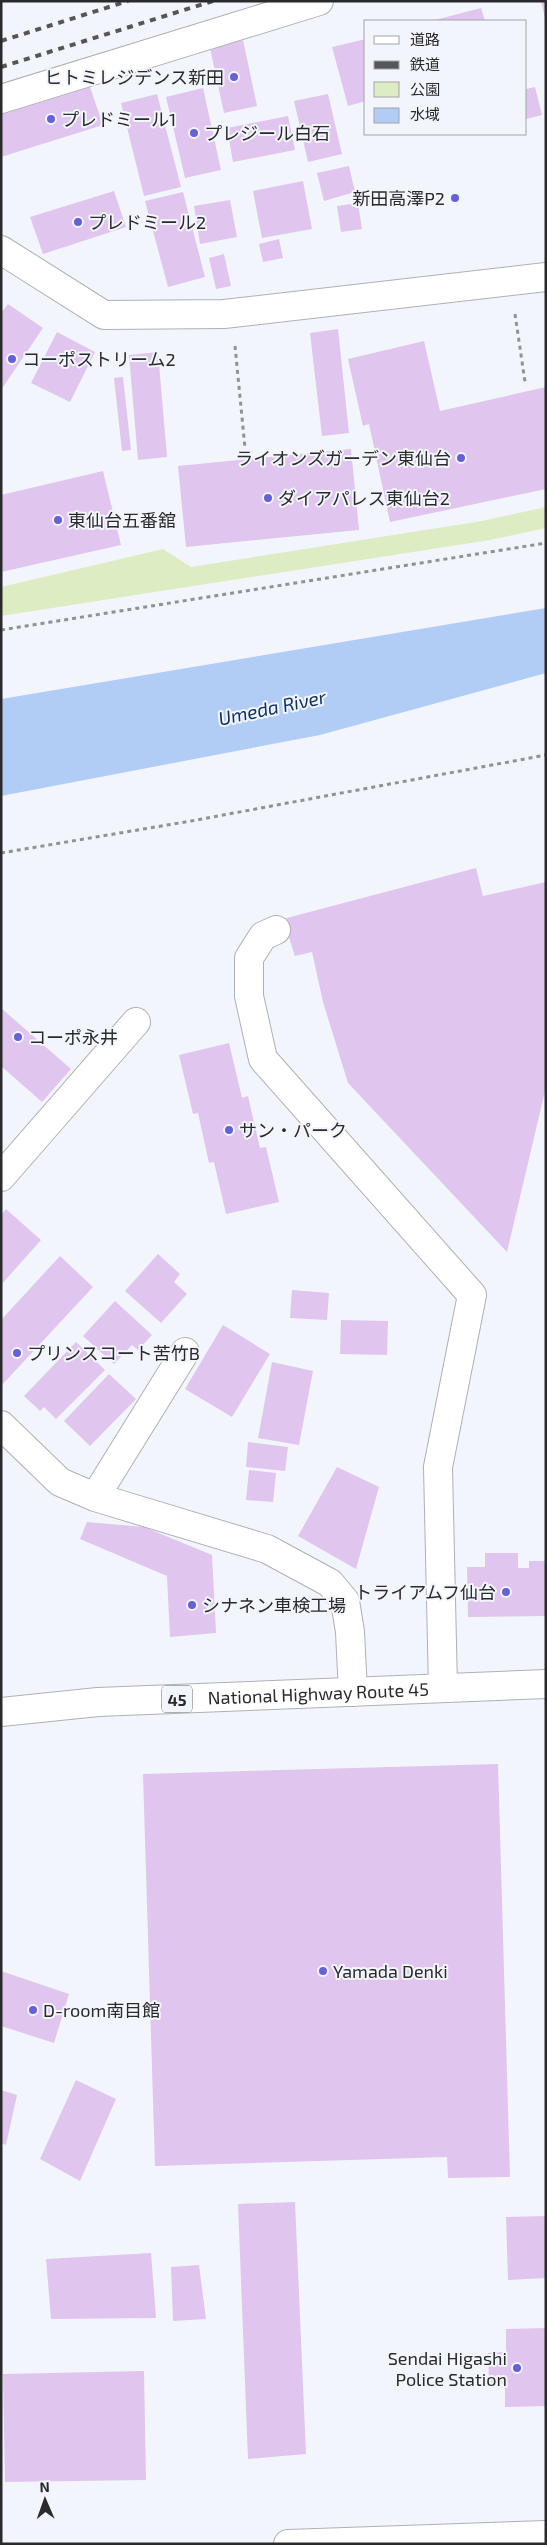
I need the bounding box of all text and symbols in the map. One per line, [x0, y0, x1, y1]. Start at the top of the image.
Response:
legend [364, 20, 527, 135]
text: 道路 [410, 30, 440, 48]
text: 鉄道 [410, 55, 440, 73]
place label: ヒトミレジデンス新田 [44, 66, 224, 88]
marker: ヒトミレジデンス新田 [228, 71, 240, 83]
text: 公園 [410, 80, 440, 98]
text: 水域 [410, 105, 440, 123]
place label: プレドミール1 [61, 108, 176, 130]
marker: プレドミール1 [45, 113, 57, 125]
place label: プレジール白石 [204, 122, 330, 144]
marker: プレジール白石 [188, 127, 200, 139]
place label: 新田高澤P2 [352, 187, 445, 209]
marker: 新田高澤P2 [449, 192, 461, 204]
place label: プレドミール2 [88, 211, 206, 233]
marker: プレドミール2 [72, 216, 84, 228]
place label: コーポストリーム2 [22, 348, 176, 370]
marker: コーポストリーム2 [6, 353, 18, 365]
place label: ライオンズガーデン東仙台 [235, 447, 451, 469]
marker: ライオンズガーデン東仙台 [455, 452, 467, 464]
place label: ダイアパレス東仙台2 [278, 487, 450, 509]
marker: ダイアパレス東仙台2 [262, 492, 274, 504]
place label: 東仙台五番舘 [68, 509, 176, 531]
marker: 東仙台五番舘 [52, 514, 64, 526]
water label: Umeda River [216, 684, 328, 730]
place label: コーポ永井 [28, 1026, 118, 1048]
marker: コーポ永井 [12, 1031, 24, 1043]
place label: サン・パーク [239, 1119, 347, 1141]
marker: サン・パーク [223, 1124, 235, 1136]
place label: プリンスコート苦竹B [27, 1342, 200, 1364]
marker: プリンスコート苦竹B [11, 1347, 23, 1359]
place label: トライアムフ仙台 [354, 1581, 496, 1603]
marker: トライアムフ仙台 [500, 1586, 512, 1598]
place label: シナネン車検工場 [202, 1594, 346, 1616]
marker: シナネン車検工場 [186, 1599, 198, 1611]
street label: National Highway Route 45 [207, 1678, 429, 1709]
road number: 45 [162, 1686, 192, 1712]
place label: Yamada Denki [333, 1960, 448, 1982]
marker: Yamada Denki [317, 1965, 329, 1977]
place label: D-room南目館 [43, 1999, 160, 2021]
marker: D-room南目館 [27, 2004, 39, 2016]
place label: Sendai Higashi Police Station [388, 2347, 507, 2390]
marker: Sendai Higashi Police Station [511, 2362, 523, 2374]
north arrow [20, 2475, 70, 2525]
text: N [39, 2478, 50, 2495]

